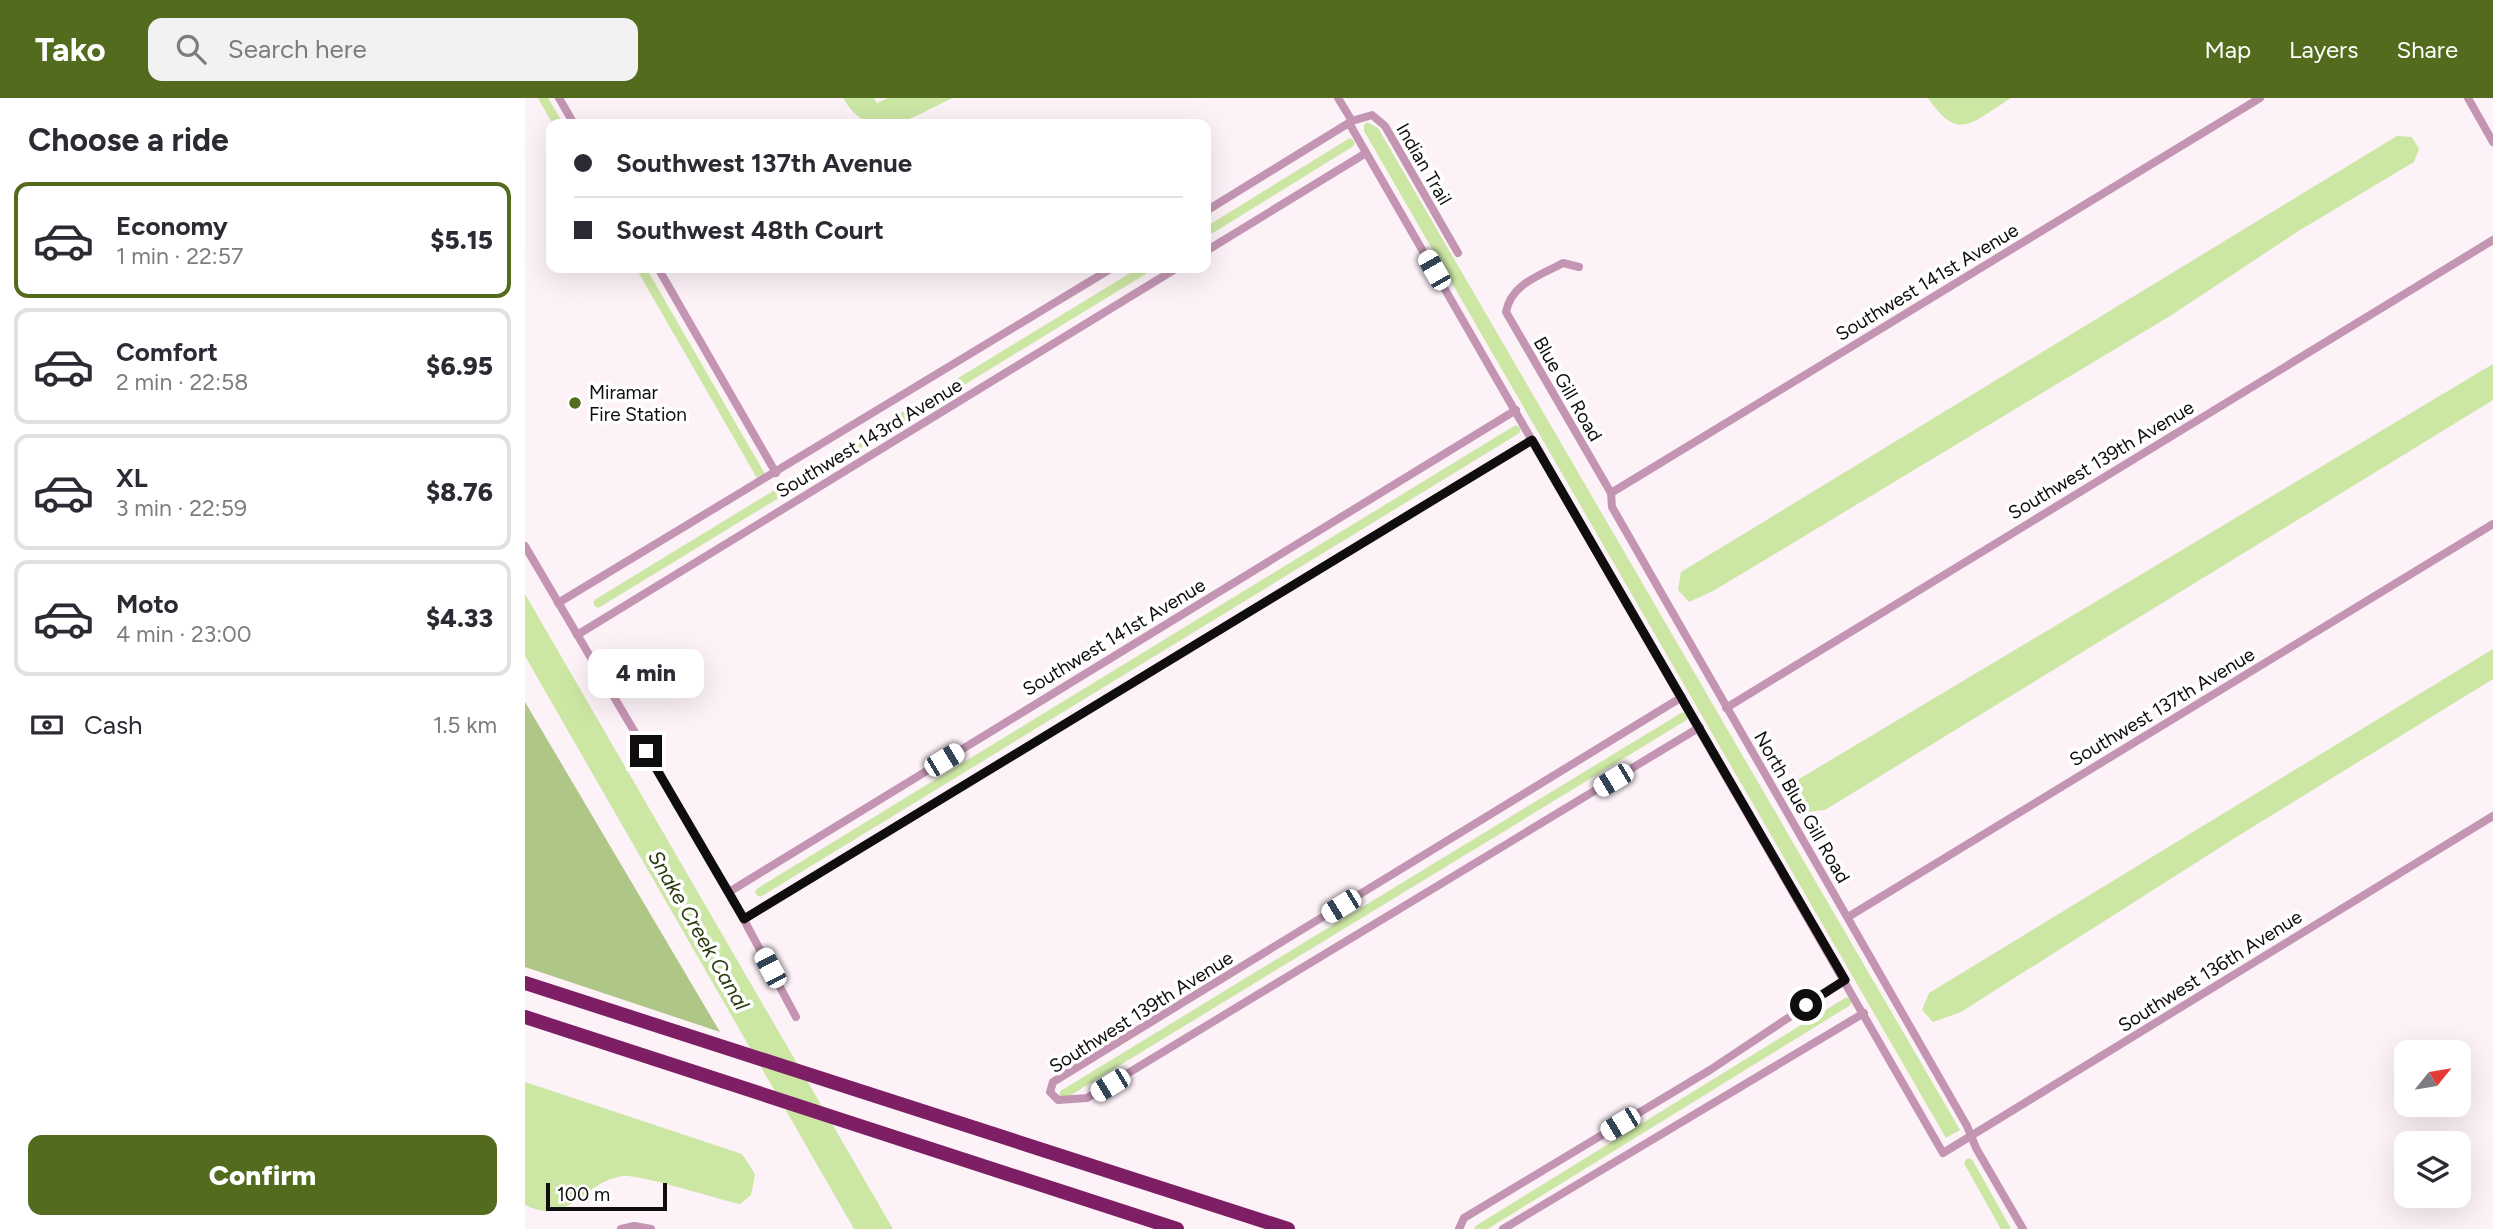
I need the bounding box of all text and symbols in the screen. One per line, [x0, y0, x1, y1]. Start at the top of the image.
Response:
search box [148, 18, 638, 81]
text: Tako [35, 30, 106, 69]
icon: search [172, 30, 210, 68]
text: Search here [228, 33, 367, 65]
text: Map [2204, 35, 2251, 64]
text: Layers [2289, 35, 2358, 64]
text: Share [2396, 35, 2458, 64]
street label: Indian Trail [1391, 119, 1457, 209]
text: Choose a ride [28, 121, 229, 159]
text: Southwest 137th Avenue [616, 147, 912, 179]
icon: car [32, 209, 95, 272]
text: Economy [116, 210, 228, 242]
text: Southwest 48th Court [616, 214, 884, 246]
street label: Southwest 141st Avenue [1831, 218, 2023, 346]
text: $5.15 [430, 224, 493, 256]
text: 1 min · 22:57 [116, 242, 243, 270]
car [1415, 247, 1454, 293]
street label: Blue Gill Road [1529, 333, 1607, 445]
icon: car [32, 335, 95, 398]
text: Comfort [116, 336, 218, 368]
text: $6.95 [426, 350, 493, 382]
text: 2 min · 22:58 [116, 368, 248, 396]
street label: Southwest 143rd Avenue [772, 373, 966, 503]
place label: Miramar Fire Station [589, 381, 687, 426]
marker: Miramar Fire Station [567, 395, 583, 411]
street label: Southwest 139th Avenue [2004, 395, 2198, 525]
icon: car [32, 461, 95, 524]
text: XL [116, 462, 148, 494]
text: $8.76 [426, 476, 493, 508]
text: 3 min · 22:59 [116, 494, 247, 522]
street label: Southwest 141st Avenue [1018, 573, 1210, 701]
icon: car [32, 587, 95, 650]
text: Moto [116, 588, 179, 620]
text: $4.33 [426, 602, 493, 634]
text: 4 min · 23:00 [116, 620, 252, 648]
street label: Southwest 137th Avenue [2065, 643, 2259, 771]
callout: 4 min [588, 650, 704, 698]
text: 4 min [616, 659, 676, 687]
icon: cash [28, 706, 66, 744]
text: Cash [84, 709, 143, 741]
text: 1.5 km [433, 711, 497, 739]
street label: North Blue Gill Road [1749, 727, 1855, 887]
route end [630, 735, 662, 767]
car [921, 740, 968, 780]
car [1590, 760, 1637, 800]
water label: Snake Creek Canal [643, 846, 755, 1015]
car [1318, 886, 1365, 926]
street label: Southwest 136th Avenue [2114, 905, 2306, 1037]
car [751, 945, 790, 991]
street label: Southwest 139th Avenue [1045, 946, 1237, 1078]
route start [1790, 989, 1822, 1021]
north arrow [2394, 1040, 2471, 1116]
map controls [2394, 1040, 2471, 1208]
car [1087, 1065, 1134, 1105]
car [1597, 1104, 1644, 1144]
button: layers [2394, 1131, 2471, 1208]
button: Confirm [28, 1135, 497, 1215]
scale bar [546, 1180, 667, 1212]
text: 100 m [557, 1183, 610, 1206]

